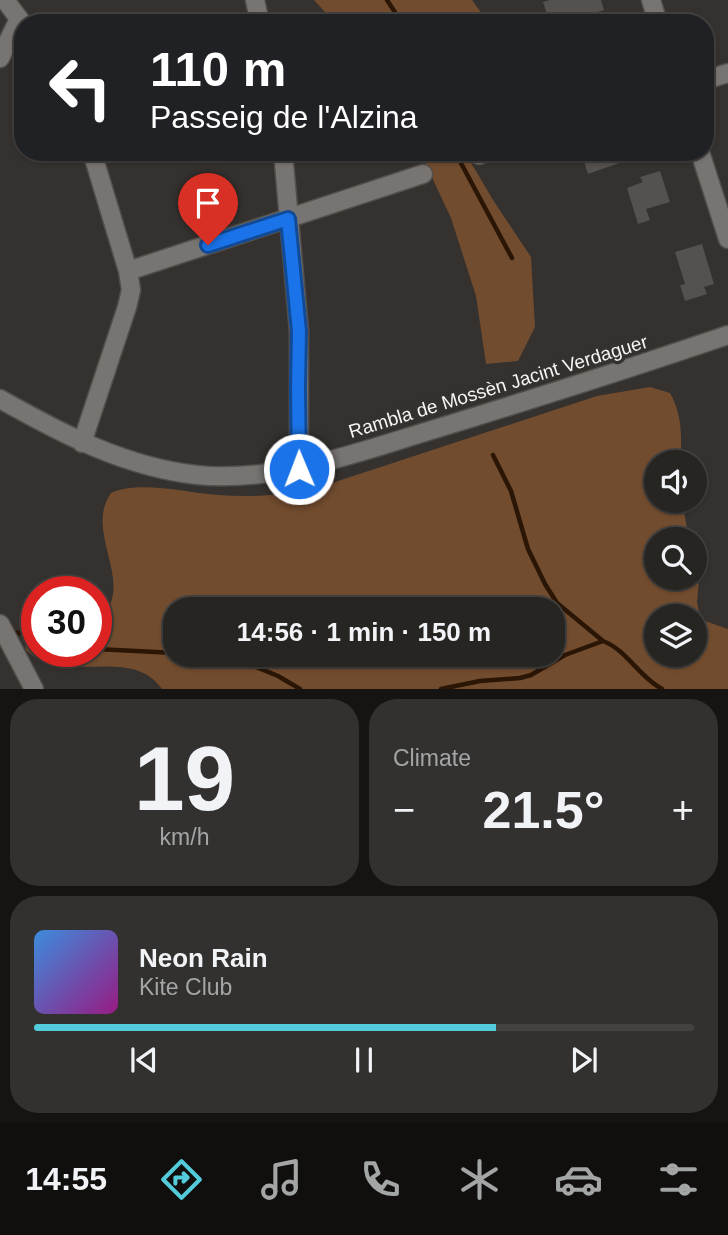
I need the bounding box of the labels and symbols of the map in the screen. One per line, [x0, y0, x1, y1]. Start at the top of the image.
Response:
pin [178, 173, 238, 245]
street label: Rambla de Mossèn Jacint Verdaguer [346, 331, 651, 442]
position arrow [262, 432, 336, 506]
speed limit sign: 30 [21, 576, 112, 667]

